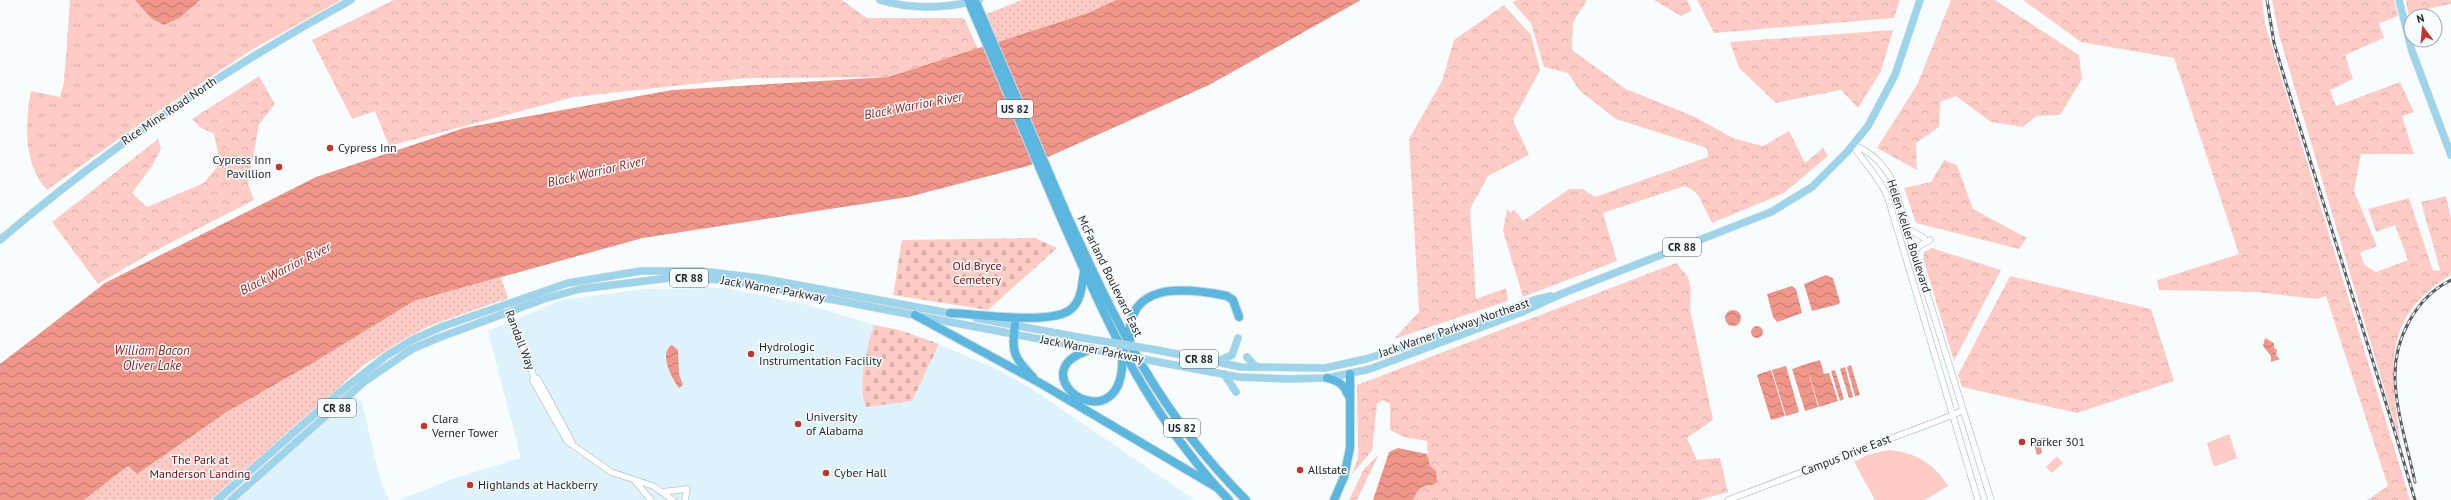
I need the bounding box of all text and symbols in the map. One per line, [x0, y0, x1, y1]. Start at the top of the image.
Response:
north arrow [2403, 8, 2443, 48]
text: N [2415, 11, 2426, 26]
street label: Rice Mine Road North [118, 73, 219, 148]
water label: Black Warrior River [862, 87, 964, 123]
road number: US 82 [997, 100, 1033, 118]
place label: Cypress Inn [338, 140, 397, 155]
marker: Cypress Inn [325, 143, 335, 153]
place label: Cypress Inn Pavillion [212, 152, 271, 181]
water label: Black Warrior River [546, 152, 647, 191]
marker: Cypress Inn Pavillion [274, 162, 284, 172]
street label: Helen Keller Boulevard [1884, 177, 1935, 294]
street label: McFarland Boulevard East [1075, 213, 1146, 339]
water label: Black Warrior River [237, 238, 334, 299]
road number: CR 88 [1663, 238, 1701, 256]
park label: Old Bryce Cemetery [952, 258, 1002, 287]
road number: CR 88 [670, 269, 708, 287]
street label: Jack Warner Parkway [719, 272, 827, 305]
street label: Jack Warner Parkway Northeast [1375, 295, 1531, 361]
street label: Randall Way [502, 308, 539, 372]
street label: Jack Warner Parkway [1038, 331, 1145, 366]
place label: Hydrologic Instrumentation Facility [759, 339, 882, 368]
water label: William Bacon Oliver Lake [114, 342, 190, 374]
marker: Hydrologic Instrumentation Facility [746, 349, 756, 359]
road number: CR 88 [1180, 350, 1218, 368]
road number: CR 88 [318, 399, 356, 417]
place label: University of Alabama [806, 409, 864, 438]
place label: Clara Verner Tower [431, 411, 498, 440]
marker: University of Alabama [793, 419, 803, 429]
road number: US 82 [1164, 419, 1200, 437]
marker: Clara Verner Tower [419, 421, 429, 431]
street label: Campus Drive East [1799, 430, 1893, 479]
place label: Parker 301 [2030, 434, 2085, 449]
marker: Parker 301 [2017, 437, 2027, 447]
park label: The Park at Manderson Landing [149, 452, 251, 481]
place label: Allstate [1308, 462, 1347, 477]
place label: Cyber Hall [834, 465, 887, 480]
marker: Allstate [1295, 465, 1305, 475]
marker: Cyber Hall [821, 468, 831, 478]
place label: Highlands at Hackberry [478, 477, 598, 492]
marker: Highlands at Hackberry [465, 480, 475, 490]

